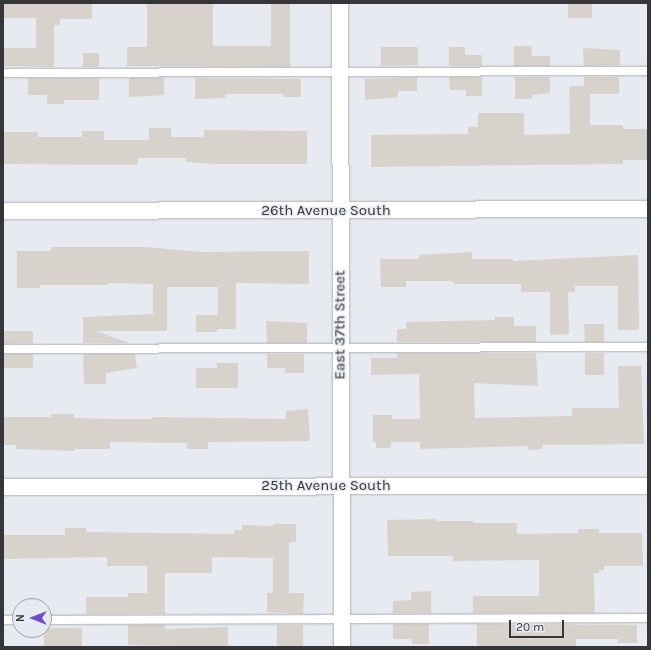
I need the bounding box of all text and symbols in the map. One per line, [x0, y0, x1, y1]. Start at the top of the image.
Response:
street label: 26th Avenue South [261, 202, 391, 220]
street label: East 37th Street [331, 270, 349, 380]
street label: 25th Avenue South [261, 477, 391, 495]
north arrow [12, 598, 52, 638]
scale bar [511, 612, 566, 638]
text: N [14, 614, 27, 622]
text: 20 m [516, 620, 544, 634]

